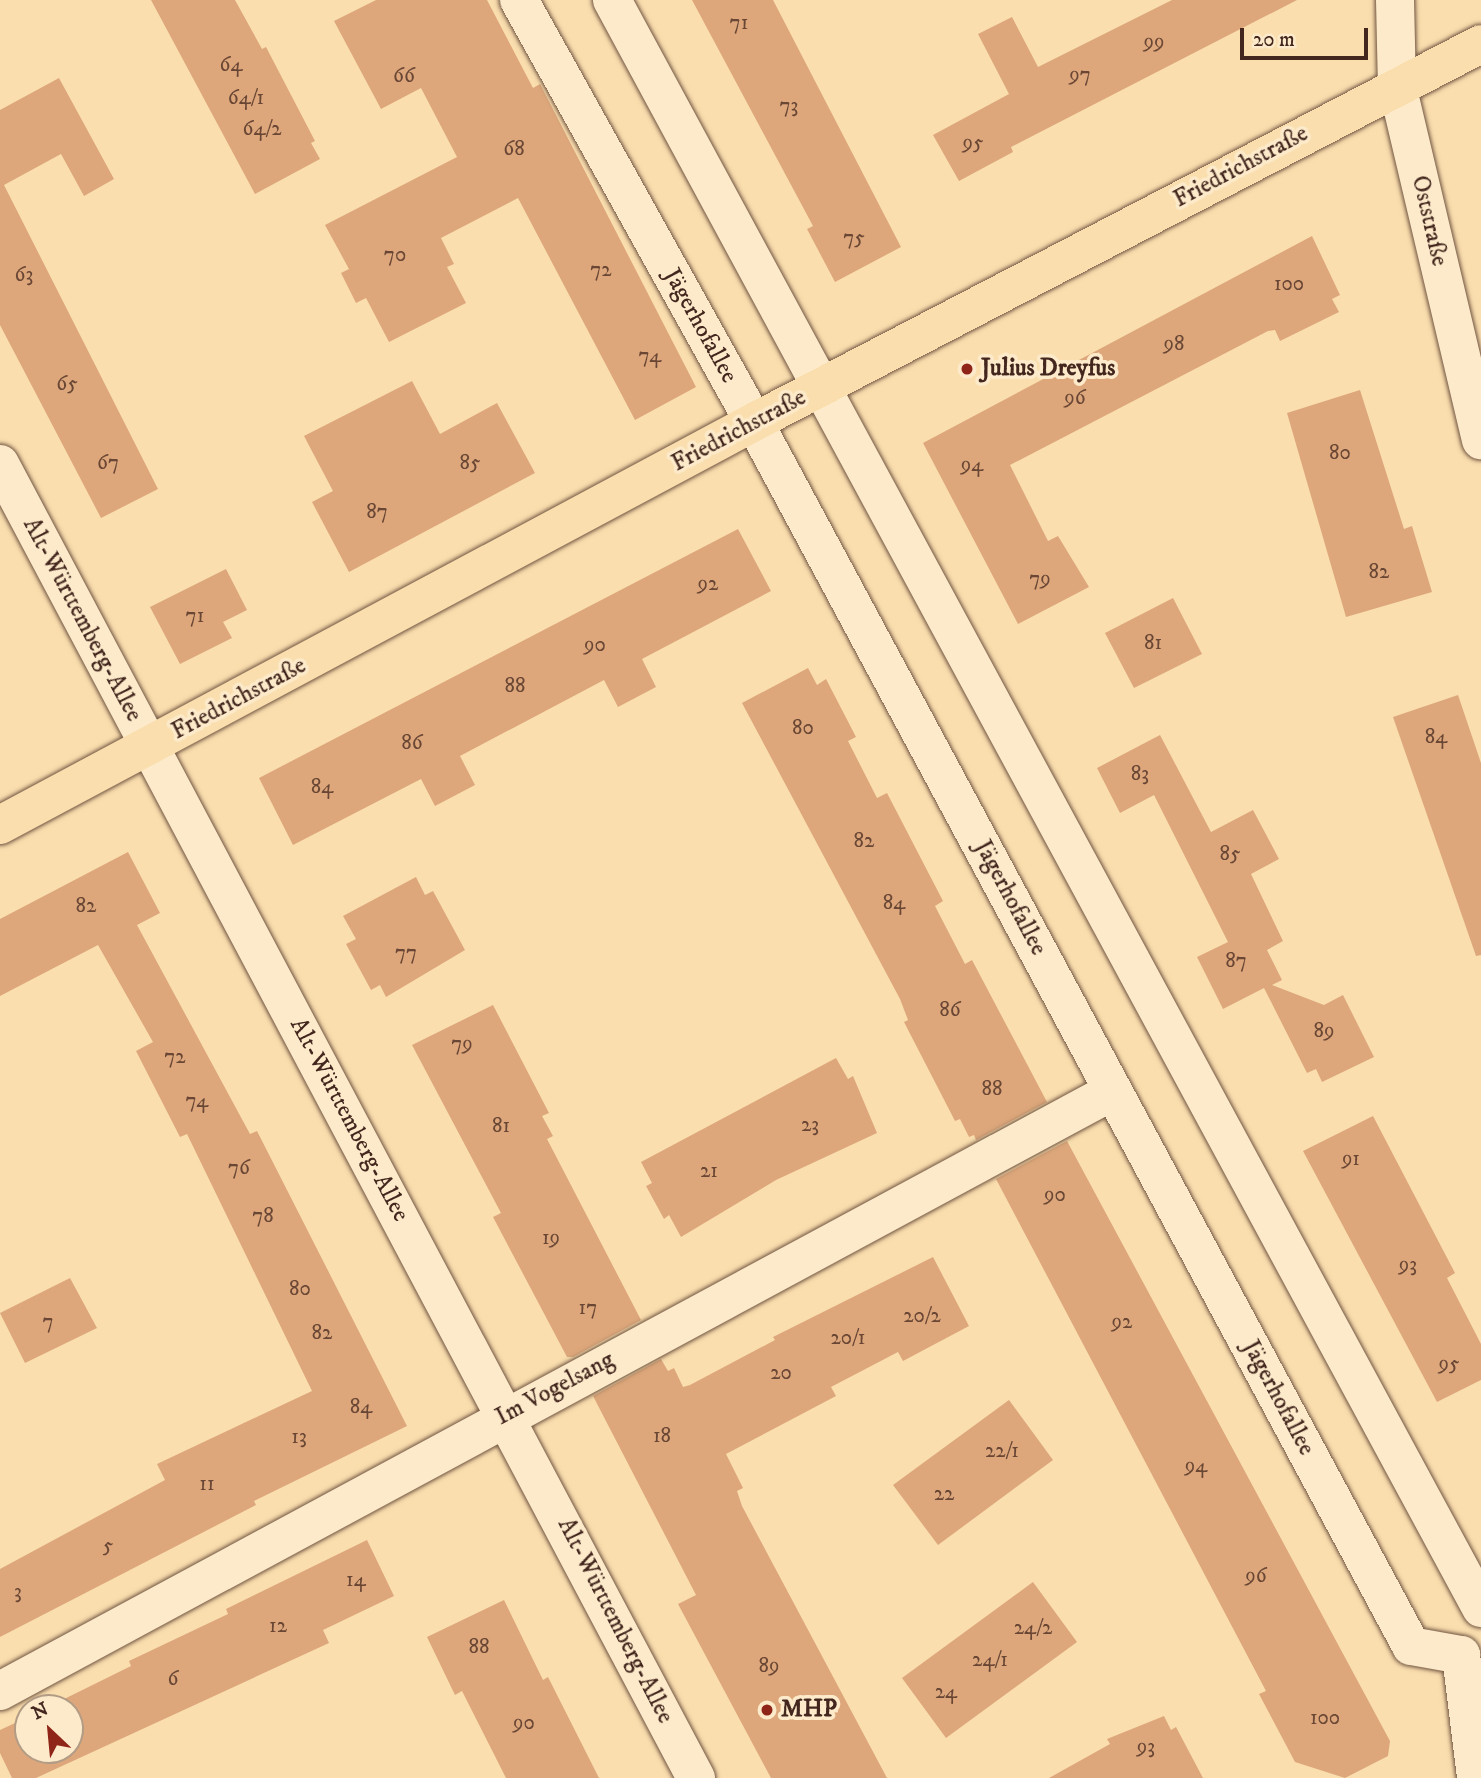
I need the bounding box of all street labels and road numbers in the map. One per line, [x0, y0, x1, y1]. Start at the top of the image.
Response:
street label: Friedrichstraße [1169, 120, 1313, 214]
street label: Oststraße [1405, 173, 1453, 269]
street label: Jägerhofallee [657, 264, 743, 388]
street label: Friedrichstraße [667, 384, 811, 478]
street label: Alt-Württemberg-Allee [16, 513, 148, 727]
street label: Friedrichstraße [167, 652, 311, 746]
street label: Jägerhofallee [968, 836, 1052, 960]
street label: Alt-Württemberg-Allee [283, 1013, 415, 1227]
street label: Jägerhofallee [1236, 1336, 1320, 1460]
street label: Im Vogelsang [491, 1346, 619, 1432]
street label: Alt-Württemberg-Allee [551, 1514, 679, 1728]

